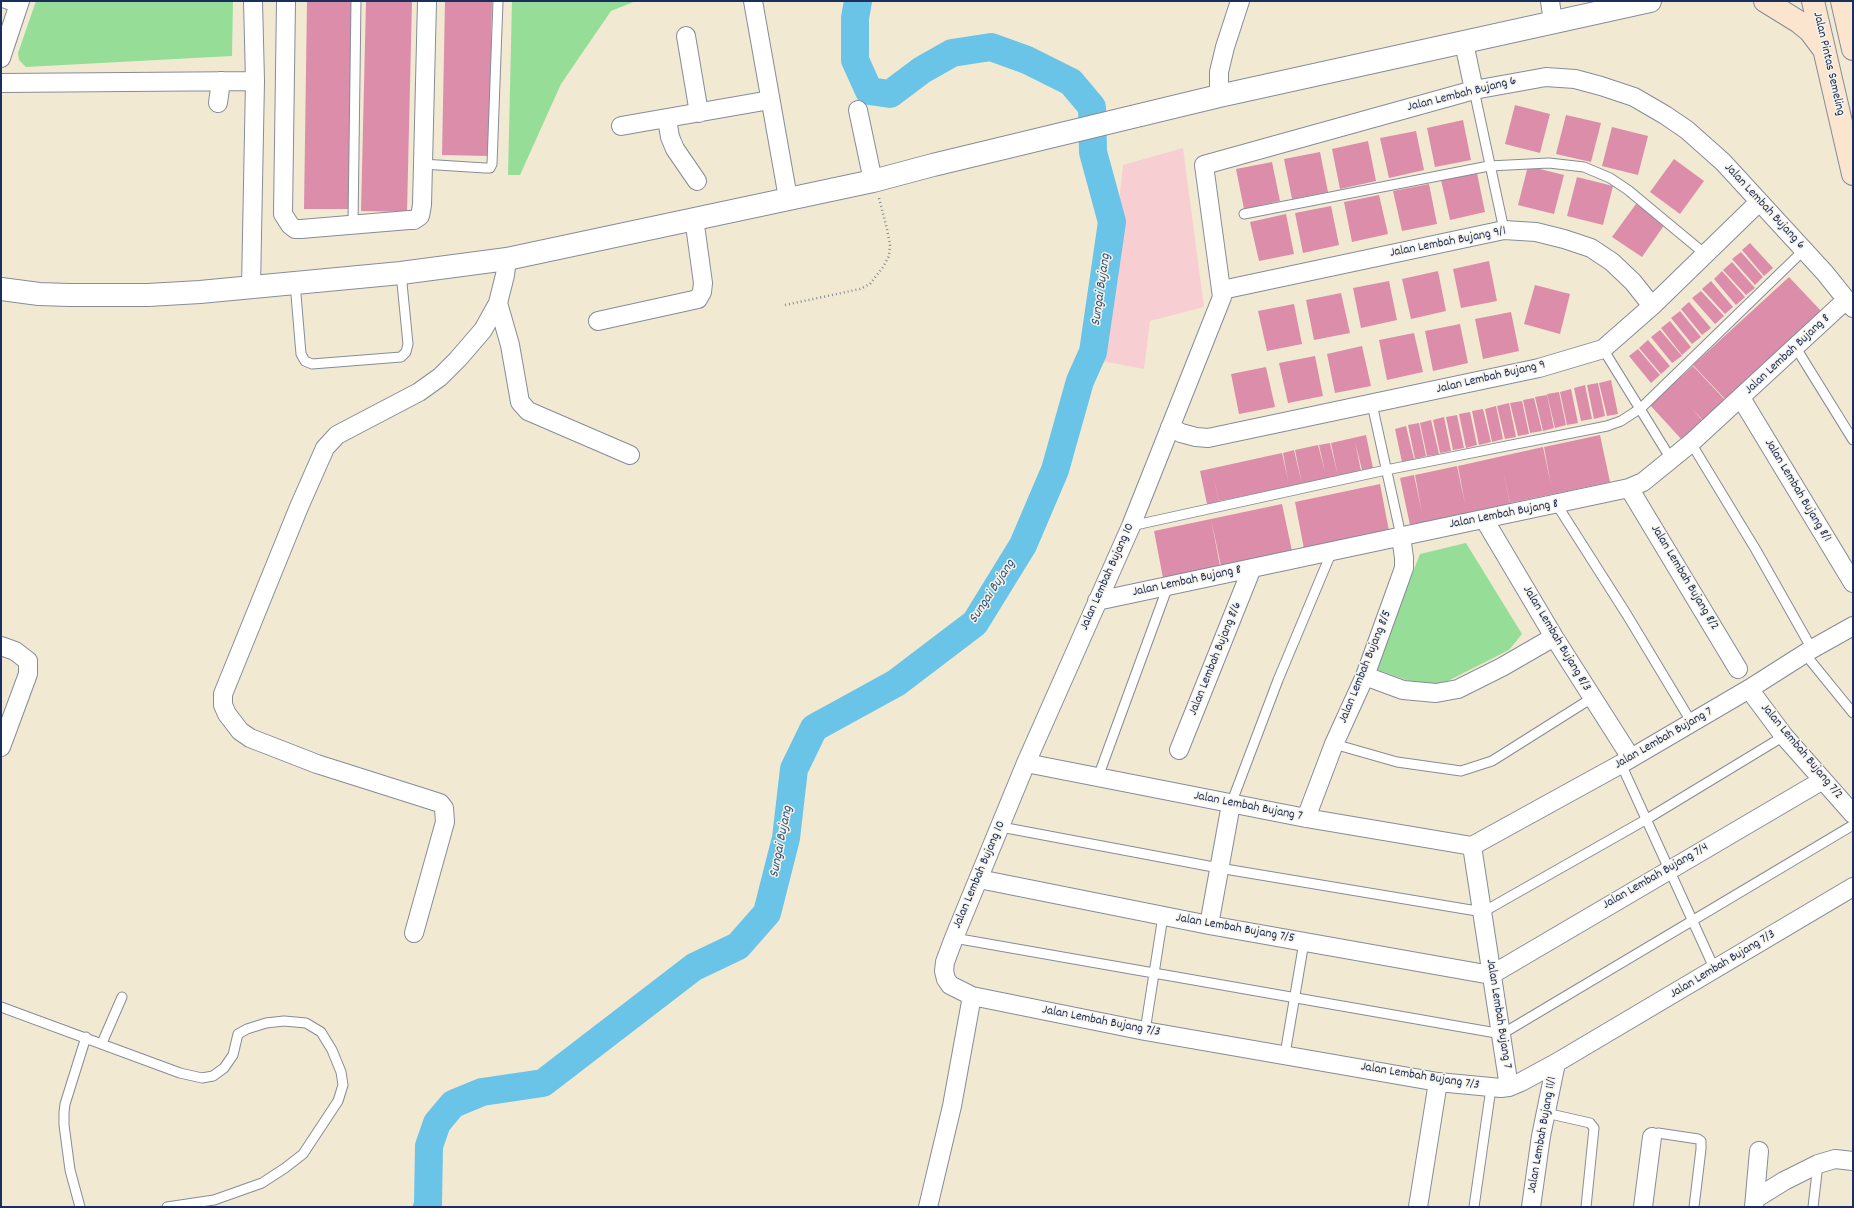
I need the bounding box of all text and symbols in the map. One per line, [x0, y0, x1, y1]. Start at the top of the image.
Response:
street label: Jalan Pintas Semeling [1808, 11, 1848, 117]
street label: Jalan Lembah Bujang 6 [1406, 74, 1518, 116]
street label: Jalan Lembah Bujang 6 [1720, 161, 1808, 253]
street label: Jalan Lembah Bujang 9/1 [1389, 224, 1507, 262]
water label: Sungai Bujang [1089, 253, 1115, 327]
street label: Jalan Lembah Bujang 8 [1742, 312, 1834, 398]
street label: Jalan Lembah Bujang 9 [1435, 358, 1547, 398]
street label: Jalan Lembah Bujang 8/1 [1760, 437, 1834, 545]
street label: Jalan Lembah Bujang 8 [1448, 497, 1560, 533]
street label: Jalan Lembah Bujang 10 [1077, 521, 1139, 633]
street label: Jalan Lembah Bujang 8/2 [1646, 522, 1722, 634]
water label: Sungai Bujang [966, 557, 1020, 627]
street label: Jalan Lembah Bujang 8 [1131, 563, 1243, 601]
street label: Jalan Lembah Bujang 8/3 [1518, 583, 1594, 695]
street label: Jalan Lembah Bujang 8/6 [1186, 600, 1246, 718]
street label: Jalan Lembah Bujang 8/5 [1336, 608, 1396, 726]
street label: Jalan Lembah Bujang 7/2 [1756, 701, 1846, 803]
street label: Jalan Lembah Bujang 7 [1612, 705, 1716, 773]
street label: Jalan Lembah Bujang 7 [1192, 789, 1304, 825]
water label: Sungai Bujang [767, 805, 797, 879]
street label: Jalan Lembah Bujang 10 [950, 819, 1010, 931]
street label: Jalan Lembah Bujang 7/4 [1600, 840, 1712, 914]
street label: Jalan Lembah Bujang 7/5 [1174, 911, 1296, 947]
street label: Jalan Lembah Bujang 7/3 [1668, 927, 1778, 1003]
street label: Jalan Lembah Bujang 7 [1482, 958, 1514, 1070]
street label: Jalan Lembah Bujang 7/3 [1041, 1003, 1161, 1041]
street label: Jalan Lembah Bujang 7/3 [1360, 1060, 1480, 1094]
street label: Jalan Lembah Bujang 11/1 [1525, 1076, 1561, 1194]

